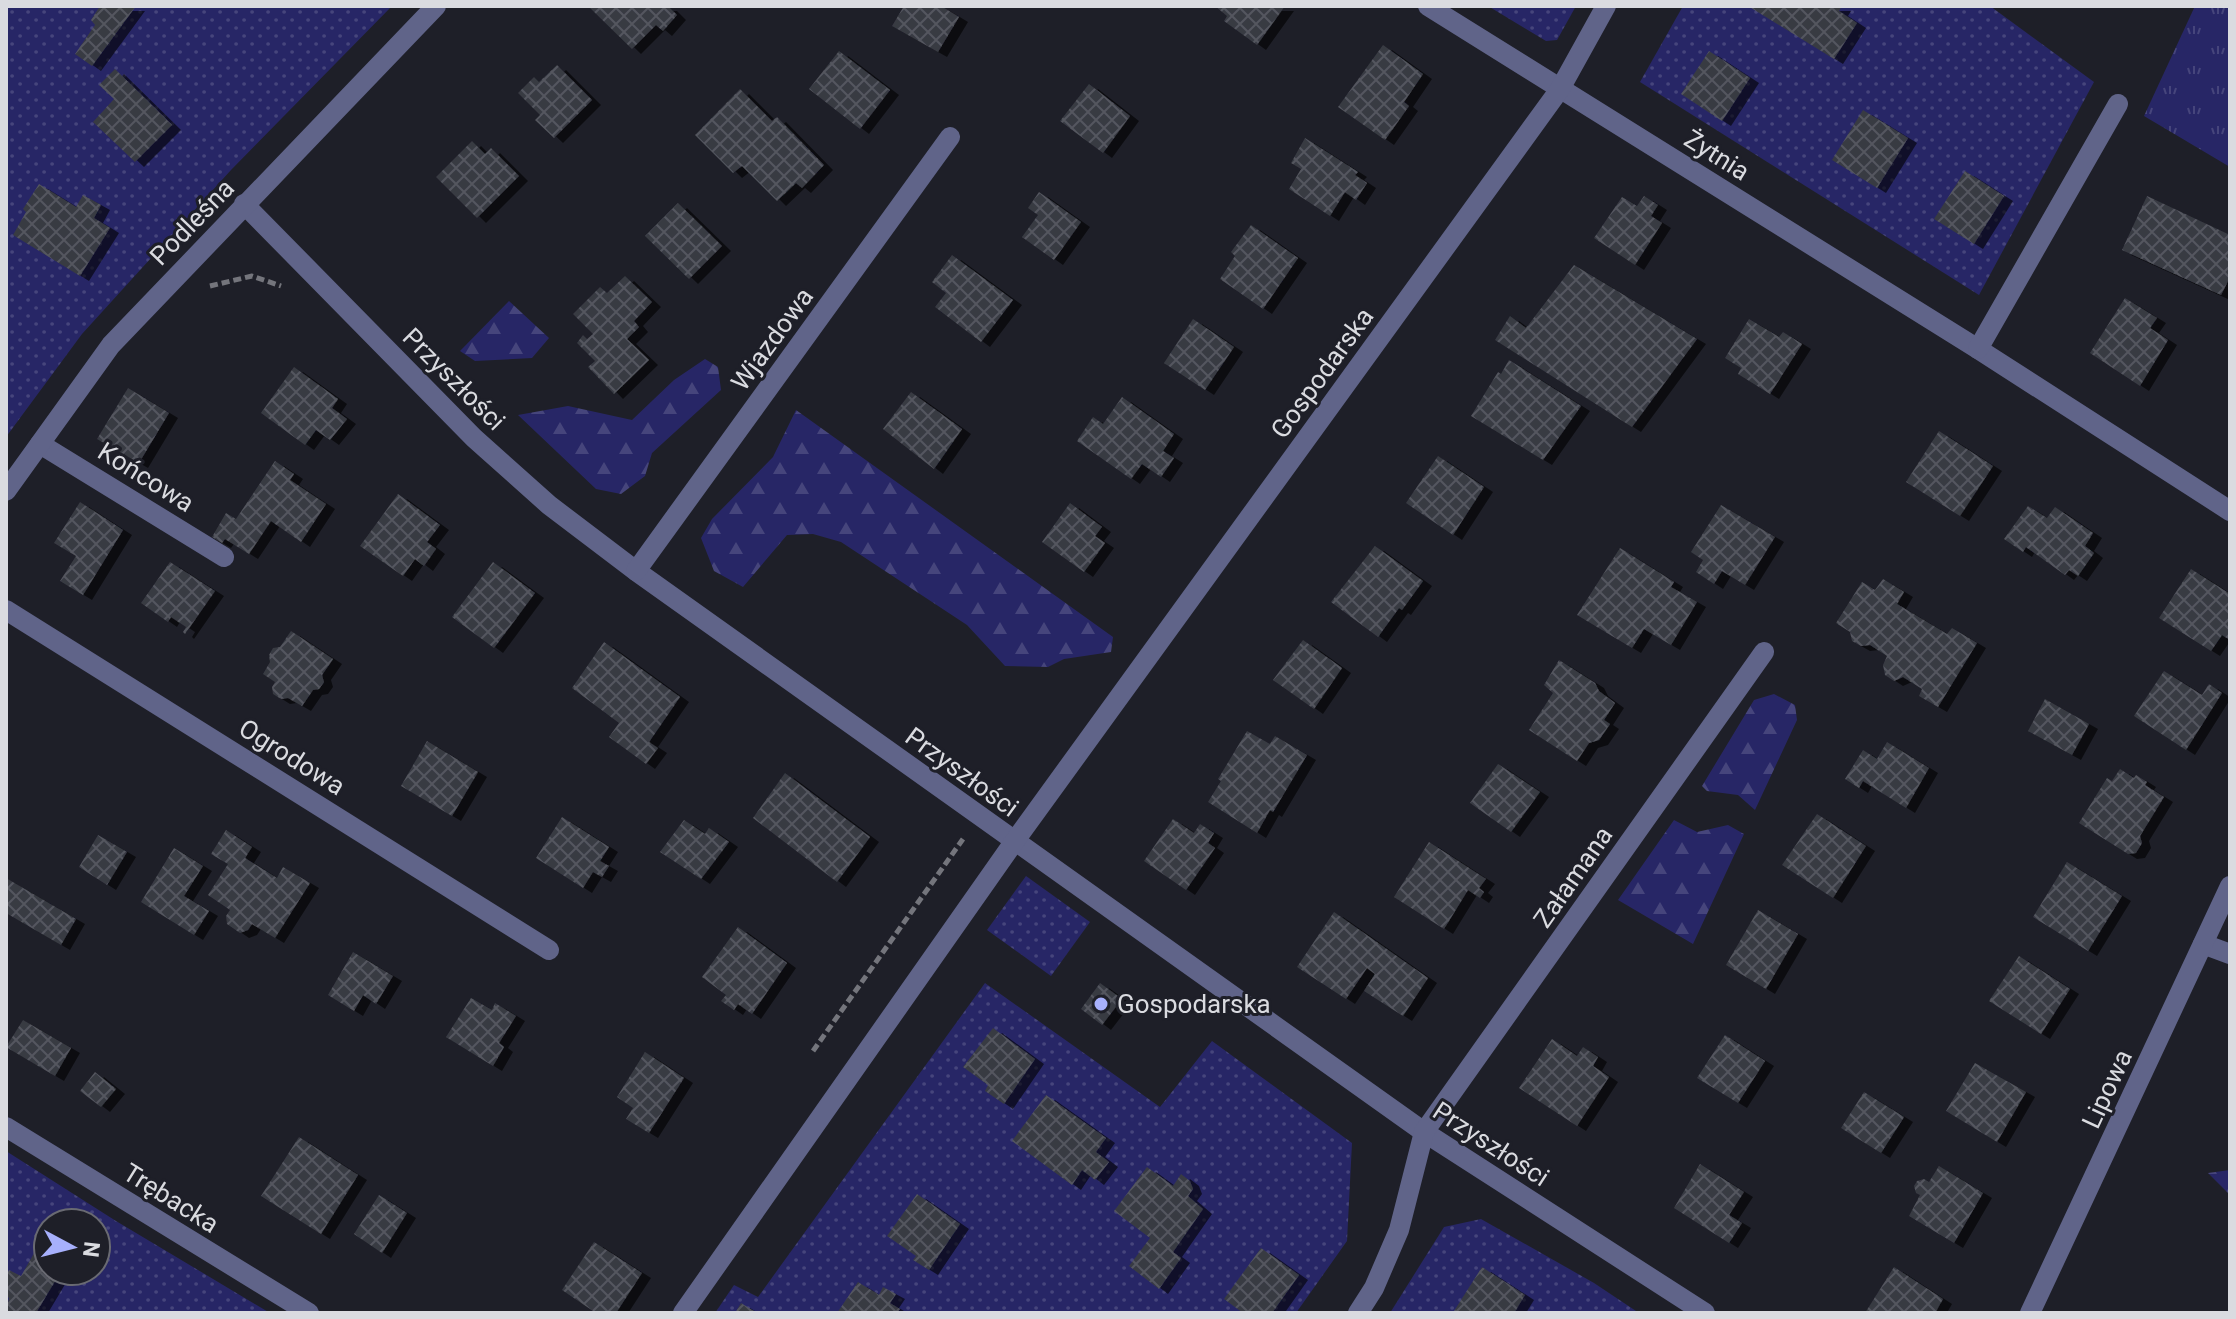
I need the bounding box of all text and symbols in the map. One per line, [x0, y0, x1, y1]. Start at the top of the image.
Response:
street label: Żytnia [1679, 124, 1755, 186]
street label: Podleśna [144, 173, 240, 271]
street label: Wjazdowa [725, 282, 819, 396]
street label: Gospodarska [1265, 302, 1379, 444]
street label: Przyszłości [397, 322, 511, 436]
street label: Końcowa [93, 436, 199, 518]
street label: Ogrodowa [234, 713, 350, 801]
street label: Przyszłości [900, 721, 1024, 823]
street label: Załamana [1527, 821, 1619, 933]
place label: Gospodarska [1117, 989, 1271, 1019]
marker: Gospodarska [1092, 995, 1110, 1013]
street label: Lipowa [2076, 1045, 2138, 1133]
street label: Przyszłości [1427, 1095, 1555, 1193]
street label: Trębacka [118, 1157, 224, 1239]
north arrow [32, 1207, 112, 1287]
text: N [78, 1240, 105, 1259]

